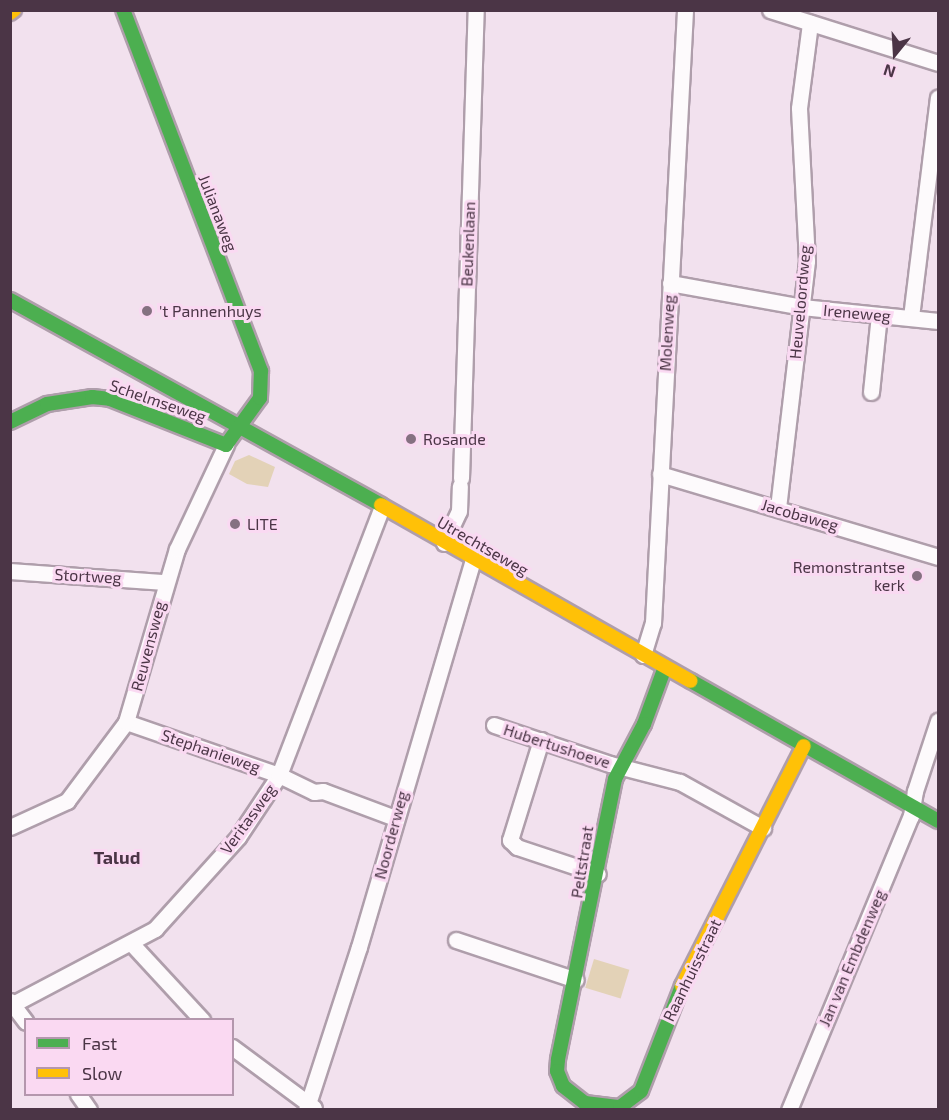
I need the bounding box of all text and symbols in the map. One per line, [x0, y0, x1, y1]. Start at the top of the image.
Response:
north arrow [865, 24, 925, 84]
text: N [881, 61, 898, 82]
street label: Julianaweg [195, 172, 241, 254]
street label: Beukenlaan [457, 201, 479, 287]
street label: Heuveloordweg [785, 244, 815, 360]
street label: Molenweg [655, 294, 679, 372]
street label: Ireneweg [823, 300, 891, 326]
place label: 't Pannenhuys [159, 301, 262, 321]
marker: 't Pannenhuys [140, 304, 154, 318]
street label: Schelmseweg [107, 376, 209, 426]
place label: Rosande [423, 429, 486, 449]
marker: Rosande [404, 432, 418, 446]
street label: Jacobaweg [759, 495, 841, 535]
street label: Utrechtseweg [434, 512, 532, 580]
place label: LITE [247, 514, 278, 534]
marker: LITE [228, 517, 242, 531]
place label: Remonstrantse kerk [793, 557, 905, 595]
street label: Stortweg [54, 565, 122, 587]
marker: Remonstrantse kerk [910, 569, 924, 583]
street label: Reuvensweg [127, 599, 169, 693]
street label: Hubertushoeve [501, 720, 613, 772]
street label: Stephanieweg [159, 725, 263, 777]
street label: Veritasweg [216, 780, 280, 858]
street label: Noorderweg [370, 789, 412, 881]
street label: Peltstraat [567, 824, 597, 900]
district label: Talud [94, 846, 140, 868]
street label: Jan van Embdenweg [814, 887, 890, 1029]
street label: Raanhuisstraat [659, 916, 725, 1024]
legend [24, 1018, 234, 1096]
text: Fast [82, 1032, 117, 1054]
text: Slow [82, 1062, 122, 1084]

